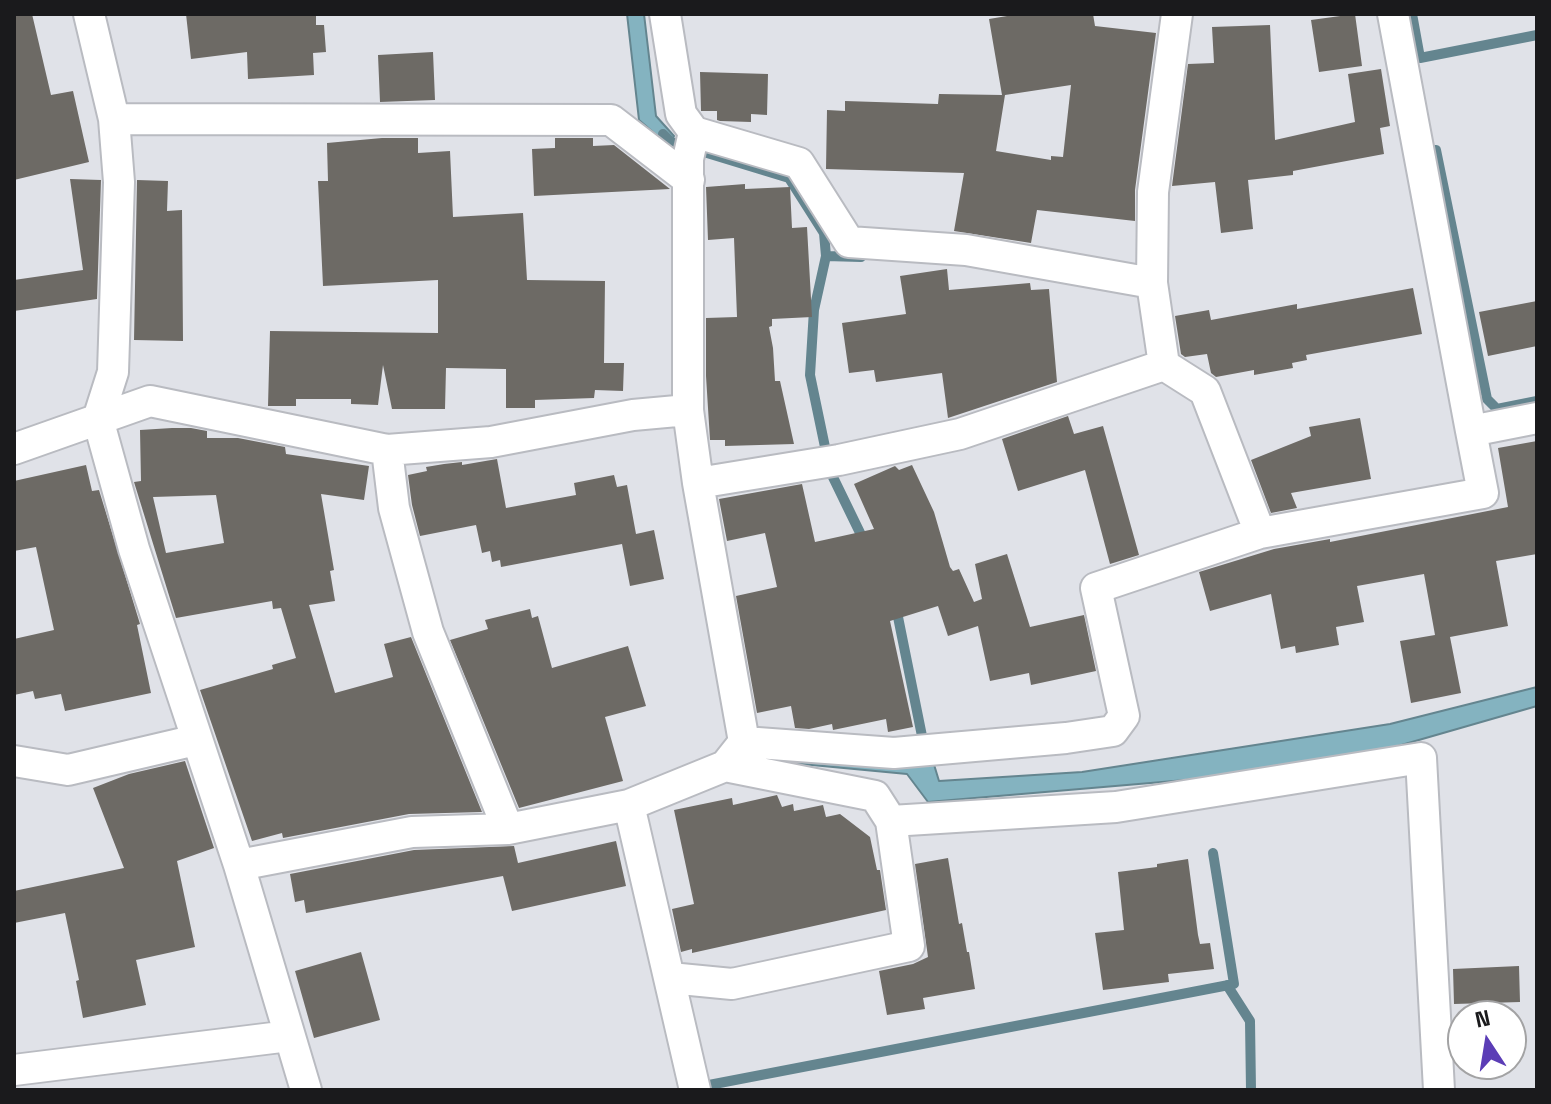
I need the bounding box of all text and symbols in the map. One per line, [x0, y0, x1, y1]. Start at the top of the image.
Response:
north arrow [1447, 1000, 1527, 1080]
text: N [1472, 1003, 1493, 1034]

